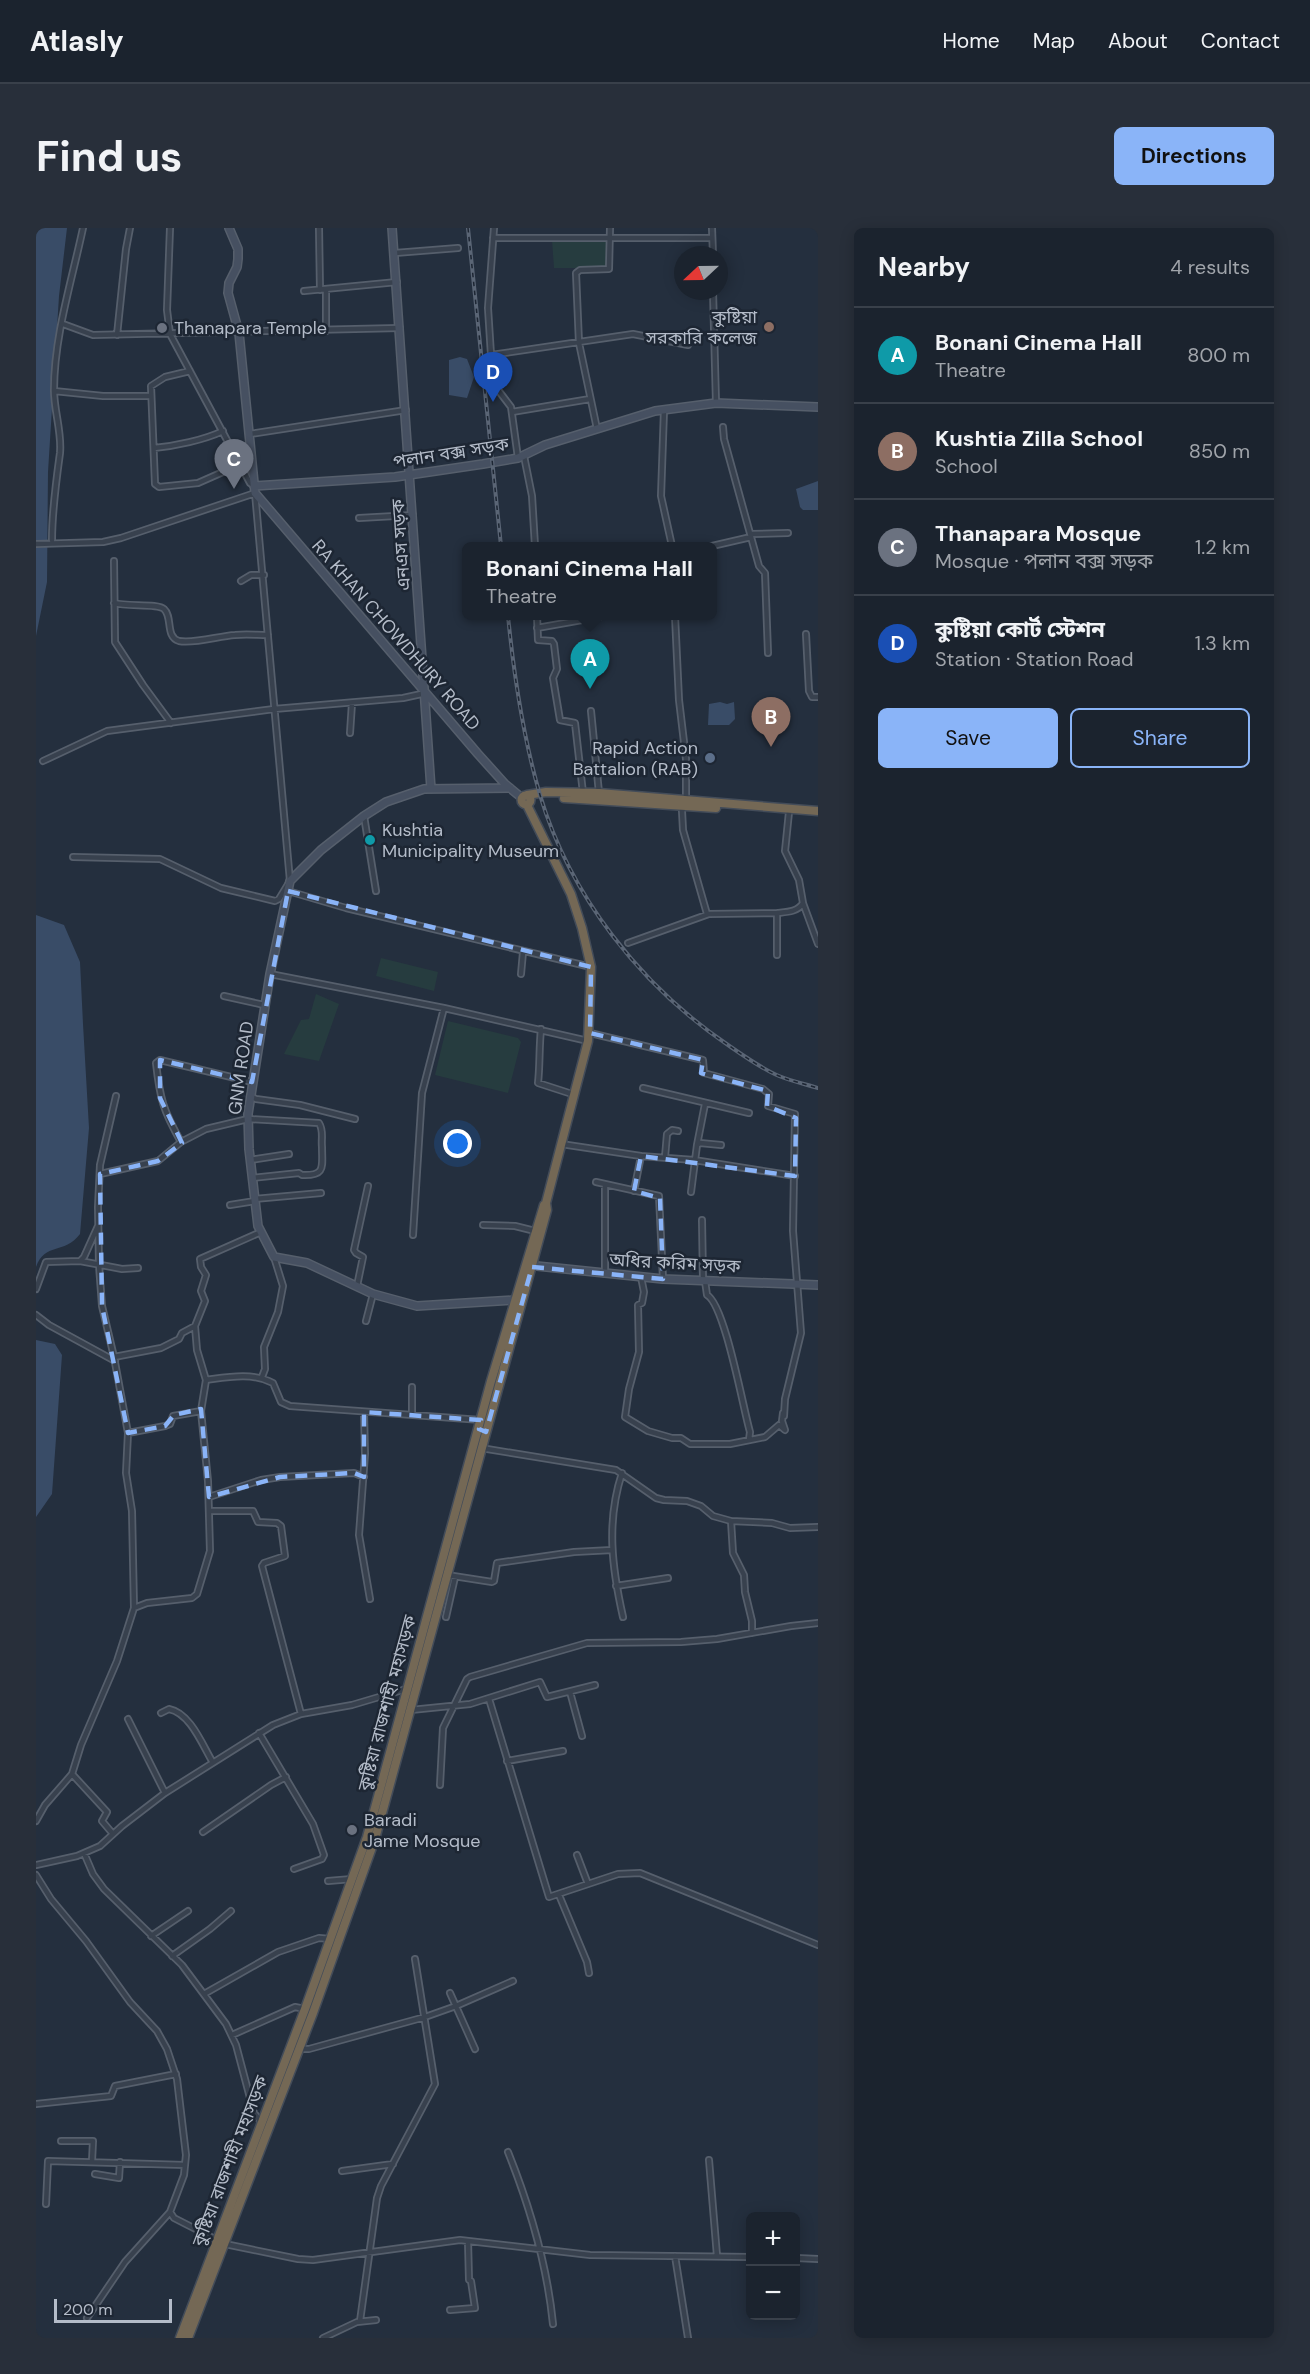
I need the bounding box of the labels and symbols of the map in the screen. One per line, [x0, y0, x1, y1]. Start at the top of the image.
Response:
north arrow [674, 246, 728, 300]
place label: কুষ্টিয়া সরকারি কলেজ [645, 305, 757, 350]
place label: Thanapara Temple [174, 316, 327, 340]
marker: কুষ্টিয়া সরকারি কলেজ [762, 320, 776, 334]
marker: Thanapara Temple [155, 321, 169, 335]
pin: D [474, 352, 512, 402]
street label: পলান বক্স সড়ক [392, 432, 511, 474]
pin: C [214, 440, 254, 489]
street label: এনএস সড়ক [386, 498, 416, 592]
street label: RA KHAN CHOWDHURY ROAD [306, 535, 486, 735]
pin: A [570, 640, 610, 689]
pin: B [752, 698, 790, 747]
place label: Rapid Action Battalion (RAB) [573, 736, 698, 781]
marker: Rapid Action Battalion (RAB) [703, 751, 717, 765]
place label: Kushtia Municipality Museum [382, 818, 559, 863]
marker: Kushtia Municipality Museum [363, 833, 377, 847]
street label: GNM ROAD [223, 1020, 259, 1116]
your location [443, 1129, 472, 1158]
street label: অধির করিম সড়ক [608, 1248, 742, 1278]
street label: কুষ্টিয়া রাজশাহী মহাসড়ক [352, 1612, 422, 1794]
place label: Baradi Jame Mosque [364, 1808, 481, 1853]
marker: Baradi Jame Mosque [345, 1823, 359, 1837]
street label: কুষ্টিয়া রাজশাহী মহাসড়ক [186, 2072, 274, 2251]
scale bar [54, 2296, 172, 2324]

